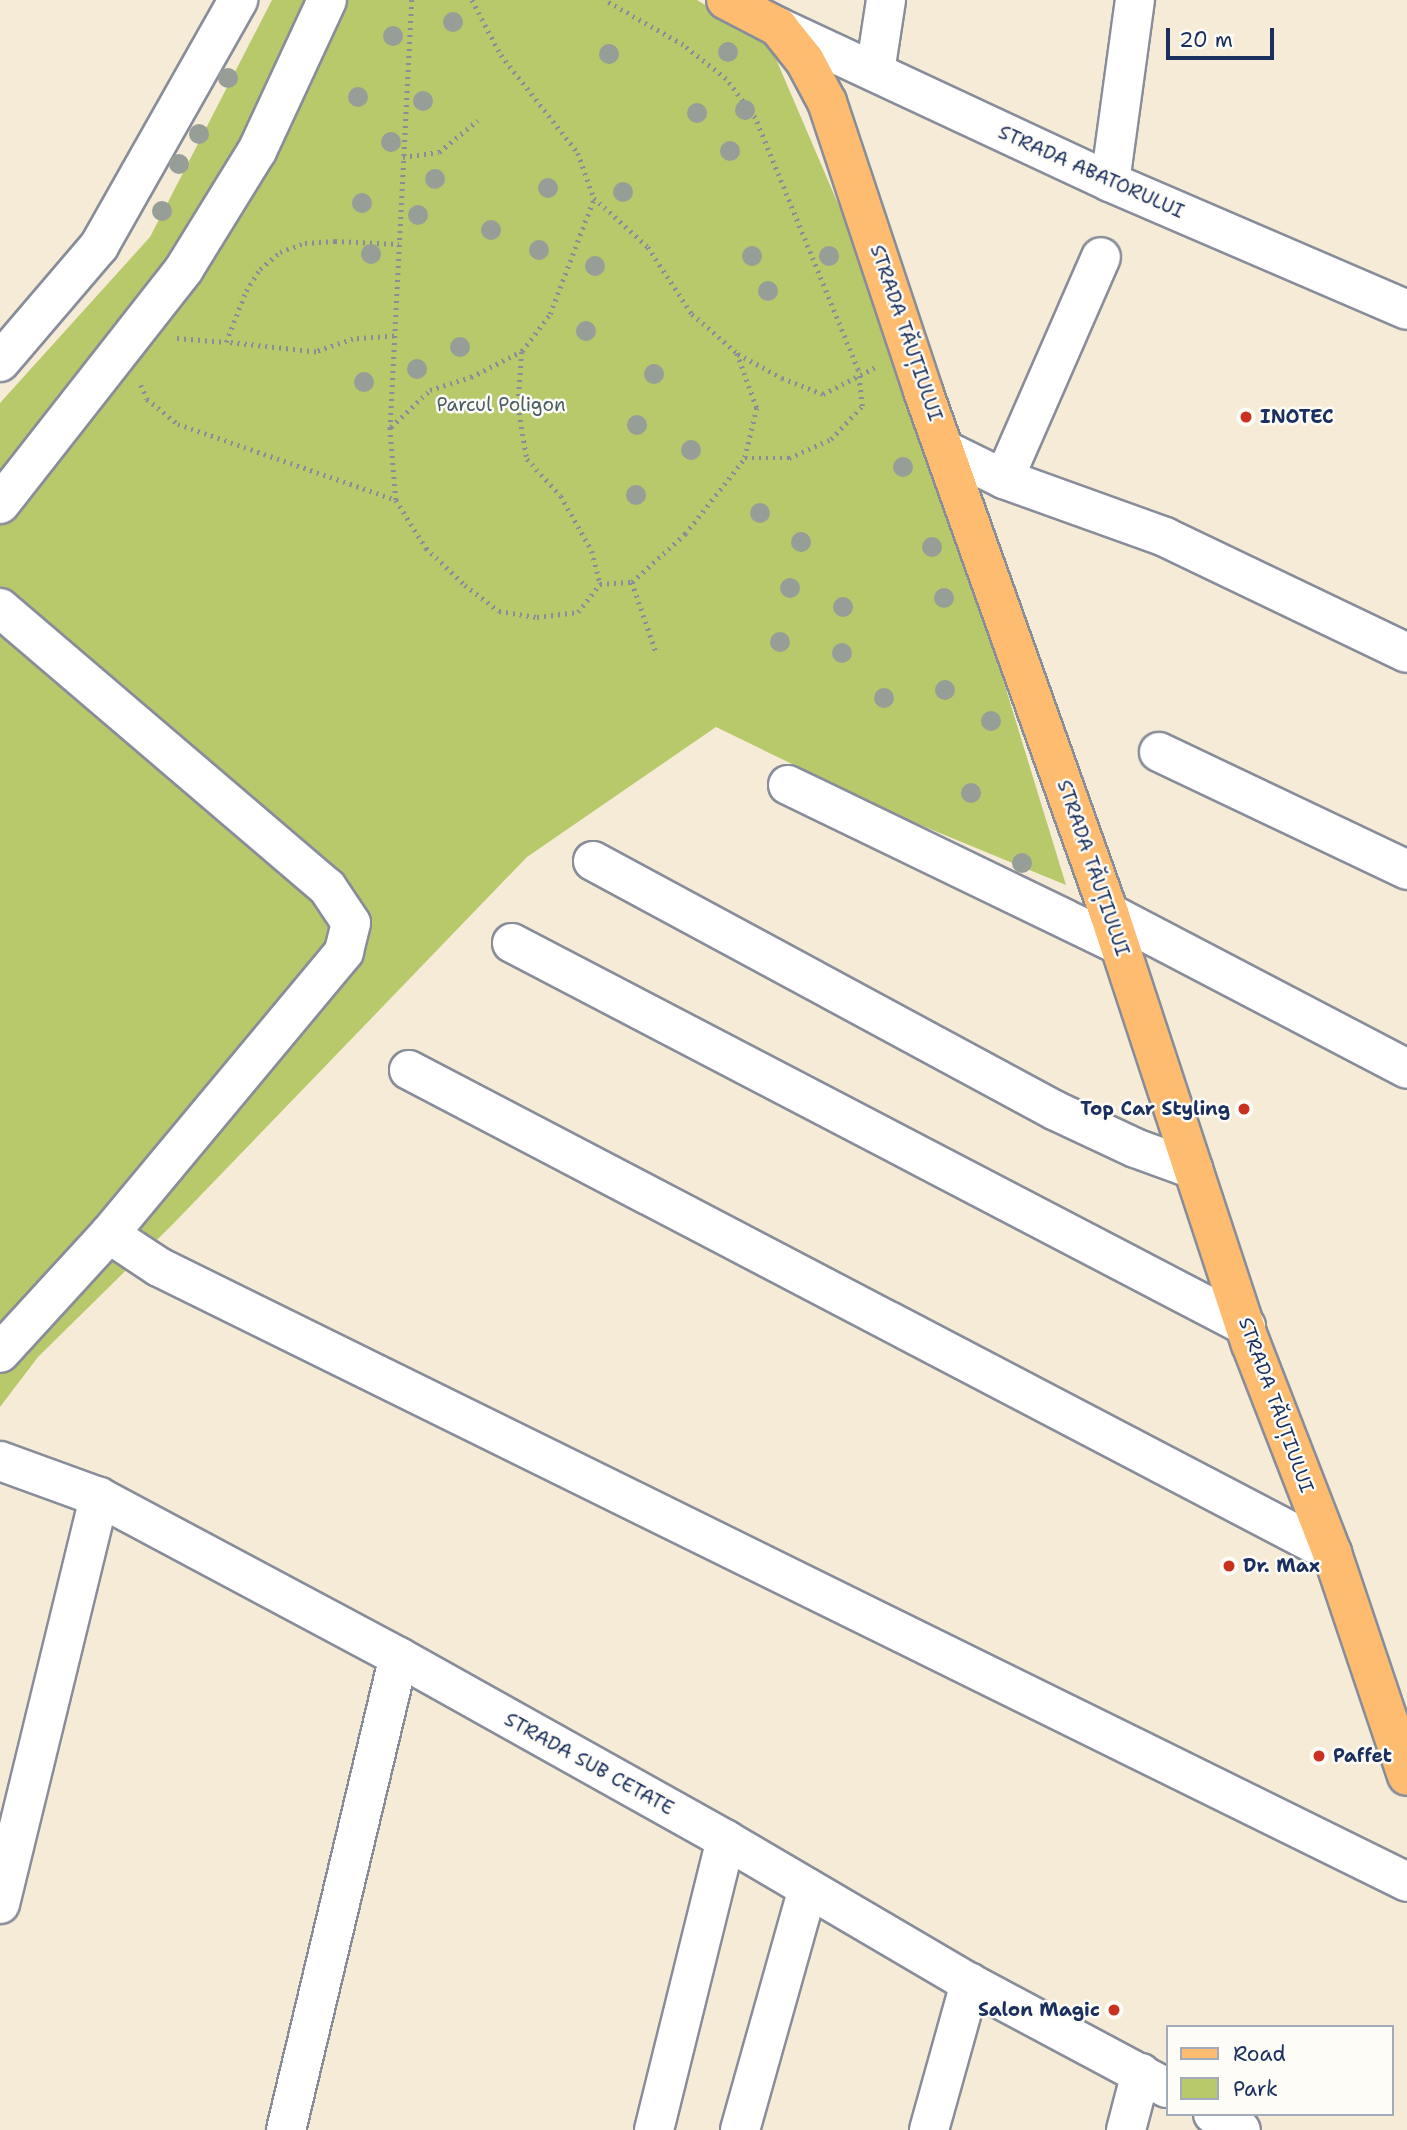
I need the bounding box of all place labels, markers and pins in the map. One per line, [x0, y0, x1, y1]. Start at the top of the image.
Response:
place label: INOTEC [1260, 406, 1334, 428]
marker: INOTEC [1238, 409, 1254, 425]
place label: Top Car Styling [1080, 1098, 1230, 1120]
marker: Top Car Styling [1236, 1101, 1252, 1117]
place label: Dr. Max [1243, 1555, 1320, 1577]
marker: Dr. Max [1221, 1558, 1237, 1574]
place label: Paffet [1333, 1745, 1392, 1767]
marker: Paffet [1311, 1748, 1327, 1764]
place label: Salon Magic [978, 1999, 1100, 2021]
marker: Salon Magic [1106, 2002, 1122, 2018]

